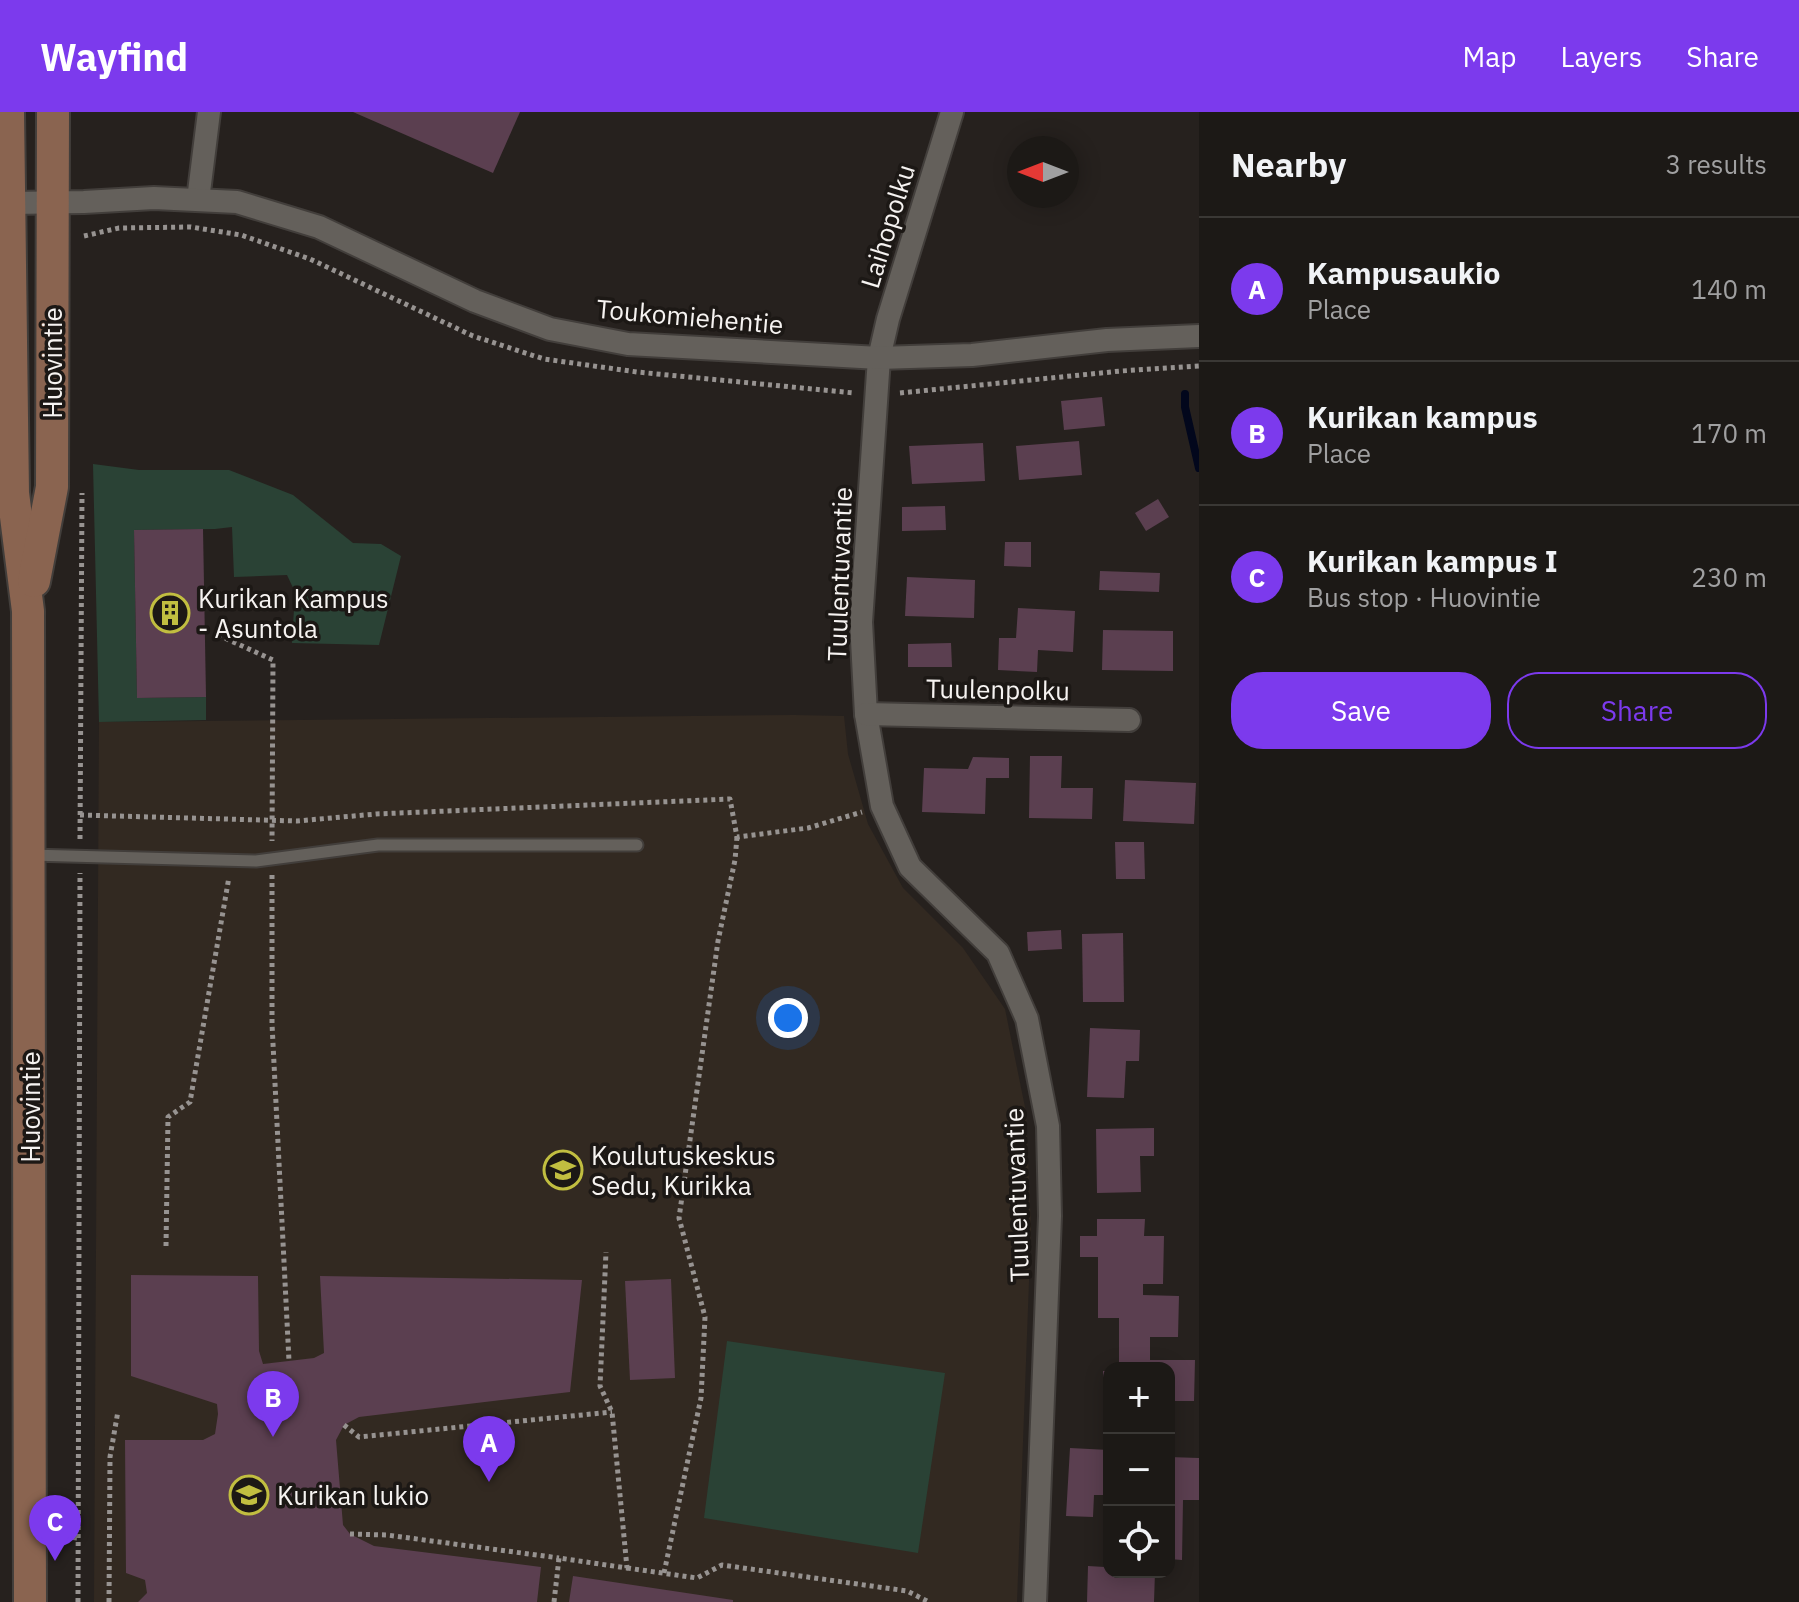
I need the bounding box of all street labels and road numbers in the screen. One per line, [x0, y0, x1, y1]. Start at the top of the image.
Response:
street label: Laihopolku [852, 160, 922, 292]
street label: Toukomiehentie [595, 291, 785, 341]
street label: Huovintie [35, 307, 69, 419]
street label: Tuulentuvantie [819, 486, 859, 662]
street label: Tuulenpolku [926, 671, 1070, 707]
street label: Huovintie [13, 1051, 47, 1163]
street label: Tuulentuvantie [996, 1107, 1036, 1283]

